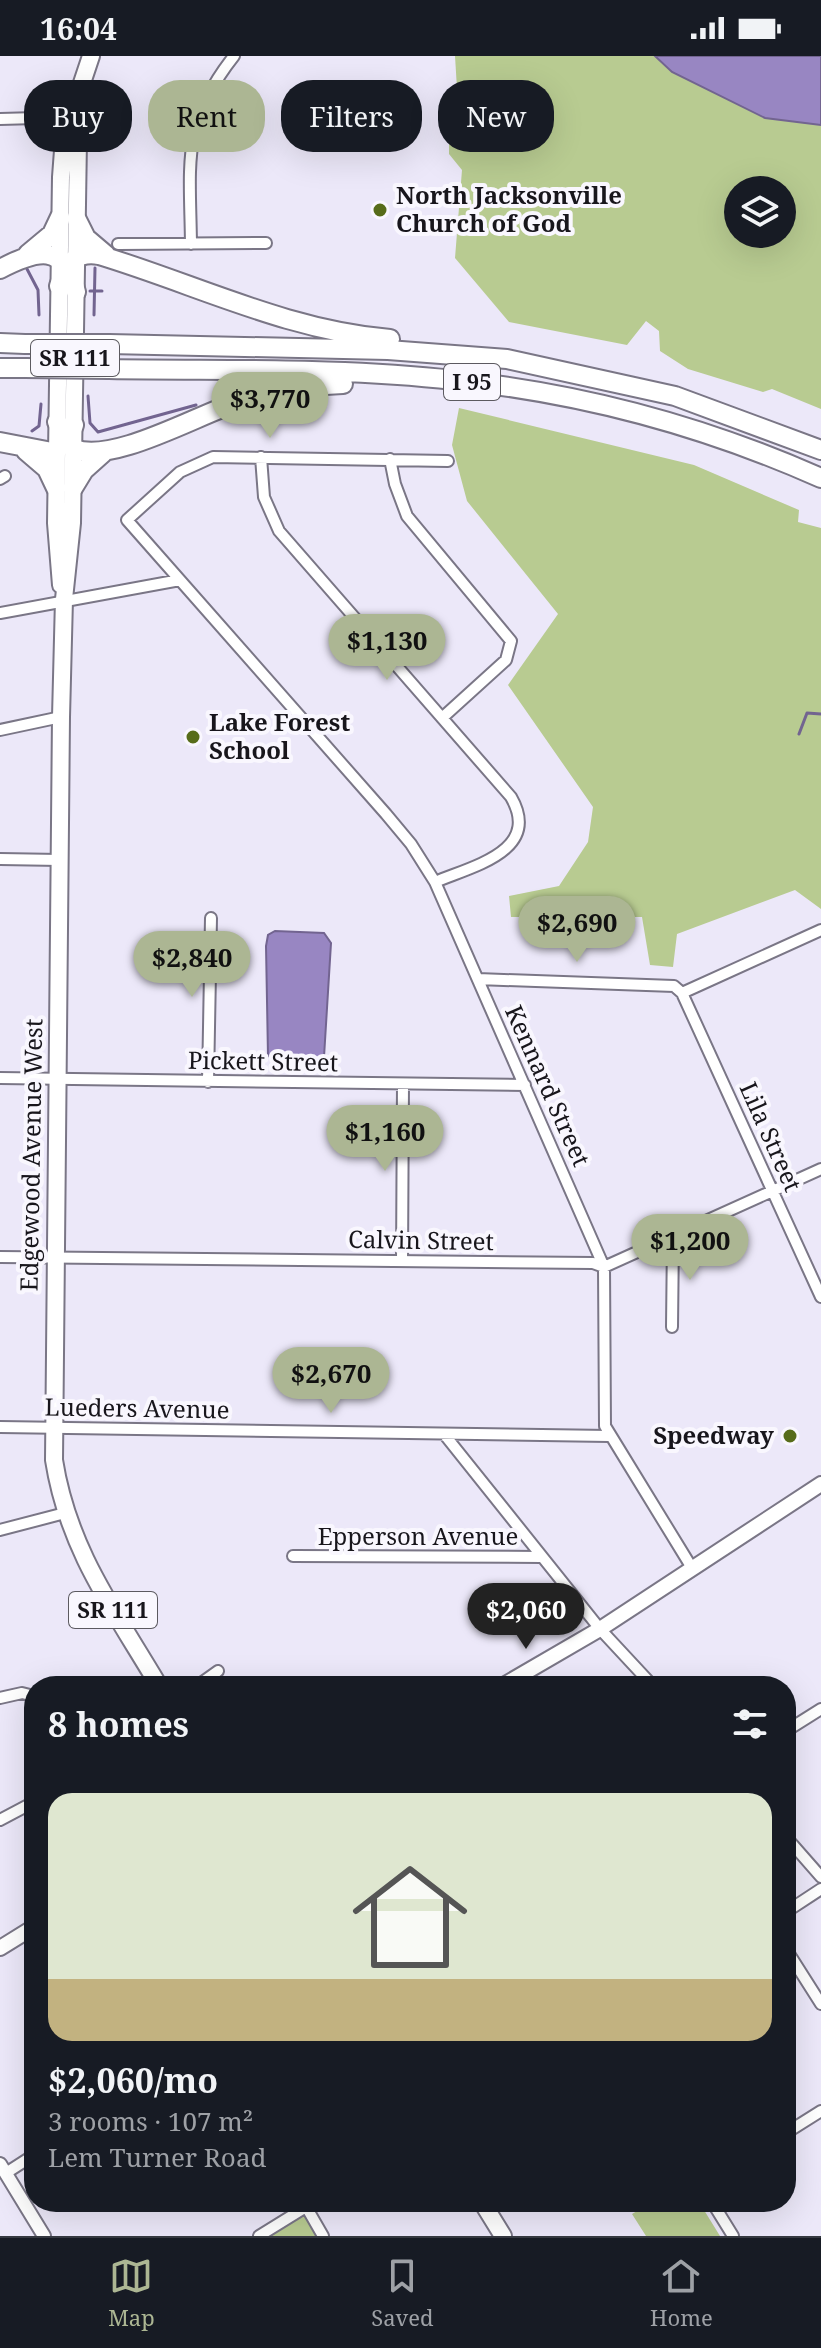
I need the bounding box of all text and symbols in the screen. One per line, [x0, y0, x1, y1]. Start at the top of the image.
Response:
text: 16:04 [40, 8, 117, 49]
chip: Buy [24, 80, 132, 152]
chip: Rent [148, 80, 265, 152]
chip: Filters [281, 80, 422, 152]
chip: New [438, 80, 554, 152]
map controls [724, 176, 796, 248]
button: layers [724, 176, 796, 248]
place label: North Jacksonville Church of God [396, 178, 622, 239]
marker: North Jacksonville Church of God [371, 201, 389, 219]
road number: SR 111 [31, 340, 119, 376]
road number: I 95 [444, 364, 500, 400]
pin: $3,770 [205, 372, 335, 440]
text: $3,770 [229, 380, 311, 416]
pin: $1,130 [322, 614, 452, 682]
text: $1,130 [346, 622, 428, 658]
place label: Lake Forest School [209, 705, 350, 766]
marker: Lake Forest School [184, 728, 202, 746]
pin: $2,690 [512, 896, 642, 964]
text: $2,690 [536, 904, 618, 940]
pin: $2,840 [127, 931, 257, 999]
text: $2,840 [151, 939, 233, 975]
street label: Kennard Street [498, 1000, 599, 1171]
street label: Edgewood Avenue West [12, 1018, 49, 1292]
street label: Pickett Street [188, 1043, 339, 1078]
street label: Lila Street [733, 1076, 810, 1196]
pin: $1,160 [320, 1105, 450, 1173]
text: $1,160 [344, 1113, 426, 1149]
pin: $1,200 [625, 1214, 755, 1282]
street label: Calvin Street [348, 1222, 494, 1257]
text: $1,200 [649, 1222, 731, 1258]
pin: $2,670 [266, 1347, 396, 1415]
text: $2,670 [290, 1355, 372, 1391]
street label: Lueders Avenue [44, 1389, 230, 1426]
place label: Speedway [653, 1418, 774, 1451]
marker: Speedway [781, 1427, 799, 1445]
street label: Epperson Avenue [318, 1519, 518, 1552]
pin: $2,060 [461, 1583, 591, 1651]
text: $2,060 [485, 1591, 567, 1627]
road number: SR 111 [69, 1592, 157, 1628]
text: 8 homes [48, 1701, 189, 1747]
icon: filters [728, 1702, 772, 1746]
icon: home [338, 1845, 482, 1989]
text: $2,060/mo [48, 2057, 218, 2103]
text: 3 rooms · 107 m² [48, 2103, 253, 2139]
text: Lem Turner Road [48, 2139, 266, 2175]
tab: Map [108, 2254, 155, 2332]
tab: Saved [371, 2254, 434, 2332]
tab: Home [650, 2254, 713, 2332]

